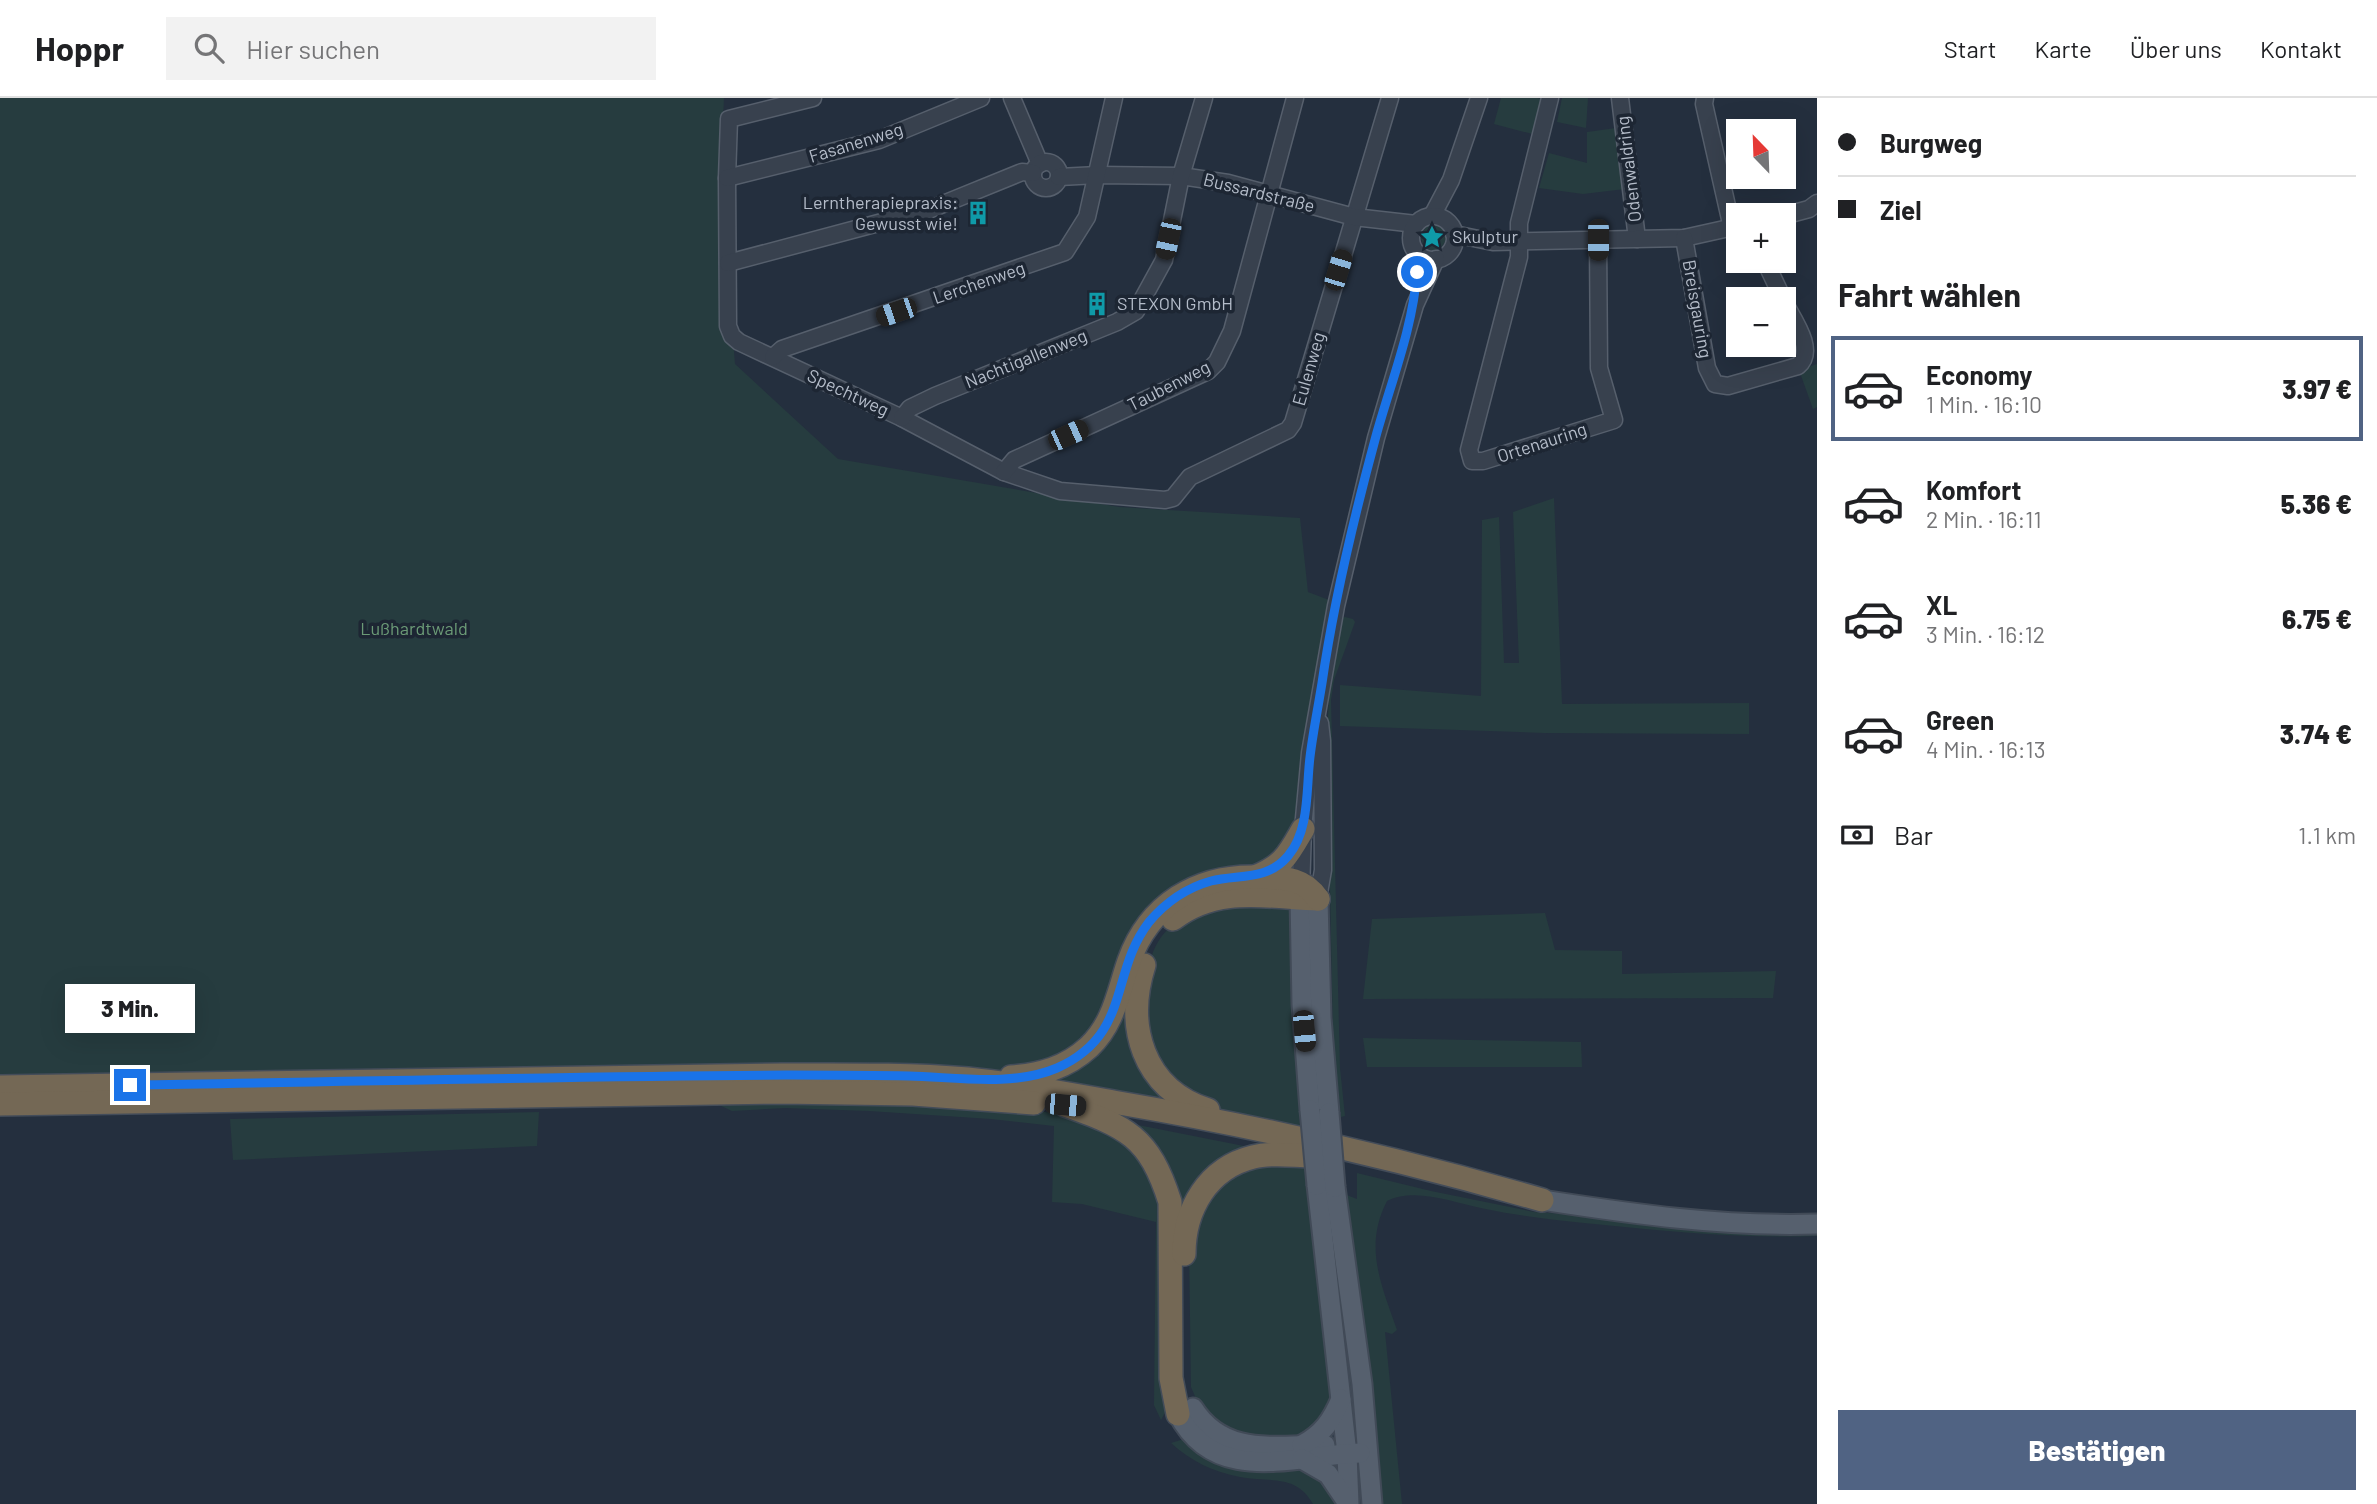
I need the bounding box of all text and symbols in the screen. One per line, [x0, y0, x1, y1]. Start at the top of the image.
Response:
search box [166, 17, 656, 80]
text: Hoppr [35, 28, 124, 68]
icon: search [190, 29, 228, 67]
text: Hier suchen [246, 33, 380, 64]
text: Start [1944, 34, 1997, 63]
text: Karte [2035, 34, 2092, 63]
text: Über uns [2130, 34, 2222, 63]
text: Kontakt [2260, 34, 2342, 63]
street label: Odenwaldring [1611, 115, 1645, 223]
street label: Fasanenweg [806, 117, 905, 167]
north arrow [1726, 119, 1796, 189]
map controls [1726, 119, 1796, 357]
text: Burgweg [1880, 127, 1982, 158]
street label: Bussardstraße [1201, 168, 1317, 216]
place label: Lerntherapiepraxis: Gewusst wie! [803, 191, 958, 234]
text: Ziel [1880, 194, 1922, 225]
building icon: Lerntherapiepraxis: Gewusst wie! [964, 199, 992, 227]
button: + [1726, 203, 1796, 273]
car [1154, 216, 1183, 262]
car [1588, 219, 1609, 261]
place icon: Skulptur [1418, 223, 1446, 251]
place label: Skulptur [1452, 225, 1518, 247]
car [1322, 247, 1355, 293]
street label: Lerchenweg [930, 256, 1028, 308]
route start [1401, 256, 1433, 288]
street label: Breisgauring [1679, 258, 1717, 360]
text: Fahrt wählen [1838, 275, 2021, 313]
button: − [1726, 287, 1796, 357]
building icon: STEXON GmbH [1083, 290, 1111, 318]
place label: STEXON GmbH [1117, 292, 1233, 314]
car [873, 295, 920, 329]
street label: Nachtigallenweg [961, 324, 1090, 393]
street label: Eulenweg [1287, 329, 1329, 408]
street label: Taubenweg [1124, 355, 1213, 415]
icon: car [1842, 357, 1905, 420]
text: Economy [1926, 359, 2032, 390]
street label: Spechtweg [804, 364, 893, 421]
text: 3.97 € [2282, 373, 2352, 404]
text: 1 Min. · 16:10 [1926, 390, 2042, 418]
car [1045, 417, 1092, 453]
street label: Ortenauring [1494, 417, 1589, 467]
icon: car [1842, 472, 1905, 535]
text: Komfort [1926, 474, 2021, 505]
text: 5.36 € [2281, 488, 2352, 519]
text: 2 Min. · 16:11 [1926, 505, 2041, 533]
icon: car [1842, 587, 1905, 650]
text: XL [1926, 589, 1957, 620]
text: 6.75 € [2282, 603, 2352, 634]
park label: Lußhardtwald [360, 617, 468, 639]
text: 3 Min. · 16:12 [1926, 620, 2045, 648]
icon: car [1842, 702, 1905, 765]
text: Green [1926, 704, 1994, 735]
text: 3.74 € [2280, 718, 2352, 749]
text: 4 Min. · 16:13 [1926, 735, 2046, 763]
icon: cash [1838, 816, 1876, 854]
text: Bar [1894, 819, 1933, 850]
text: 1.1 km [2298, 821, 2356, 849]
callout: 3 Min. [65, 984, 195, 1032]
text: 3 Min. [101, 994, 159, 1022]
car [1292, 1009, 1317, 1053]
route end [114, 1069, 146, 1101]
car [1044, 1093, 1087, 1117]
button: Bestätigen [1838, 1410, 2356, 1490]

